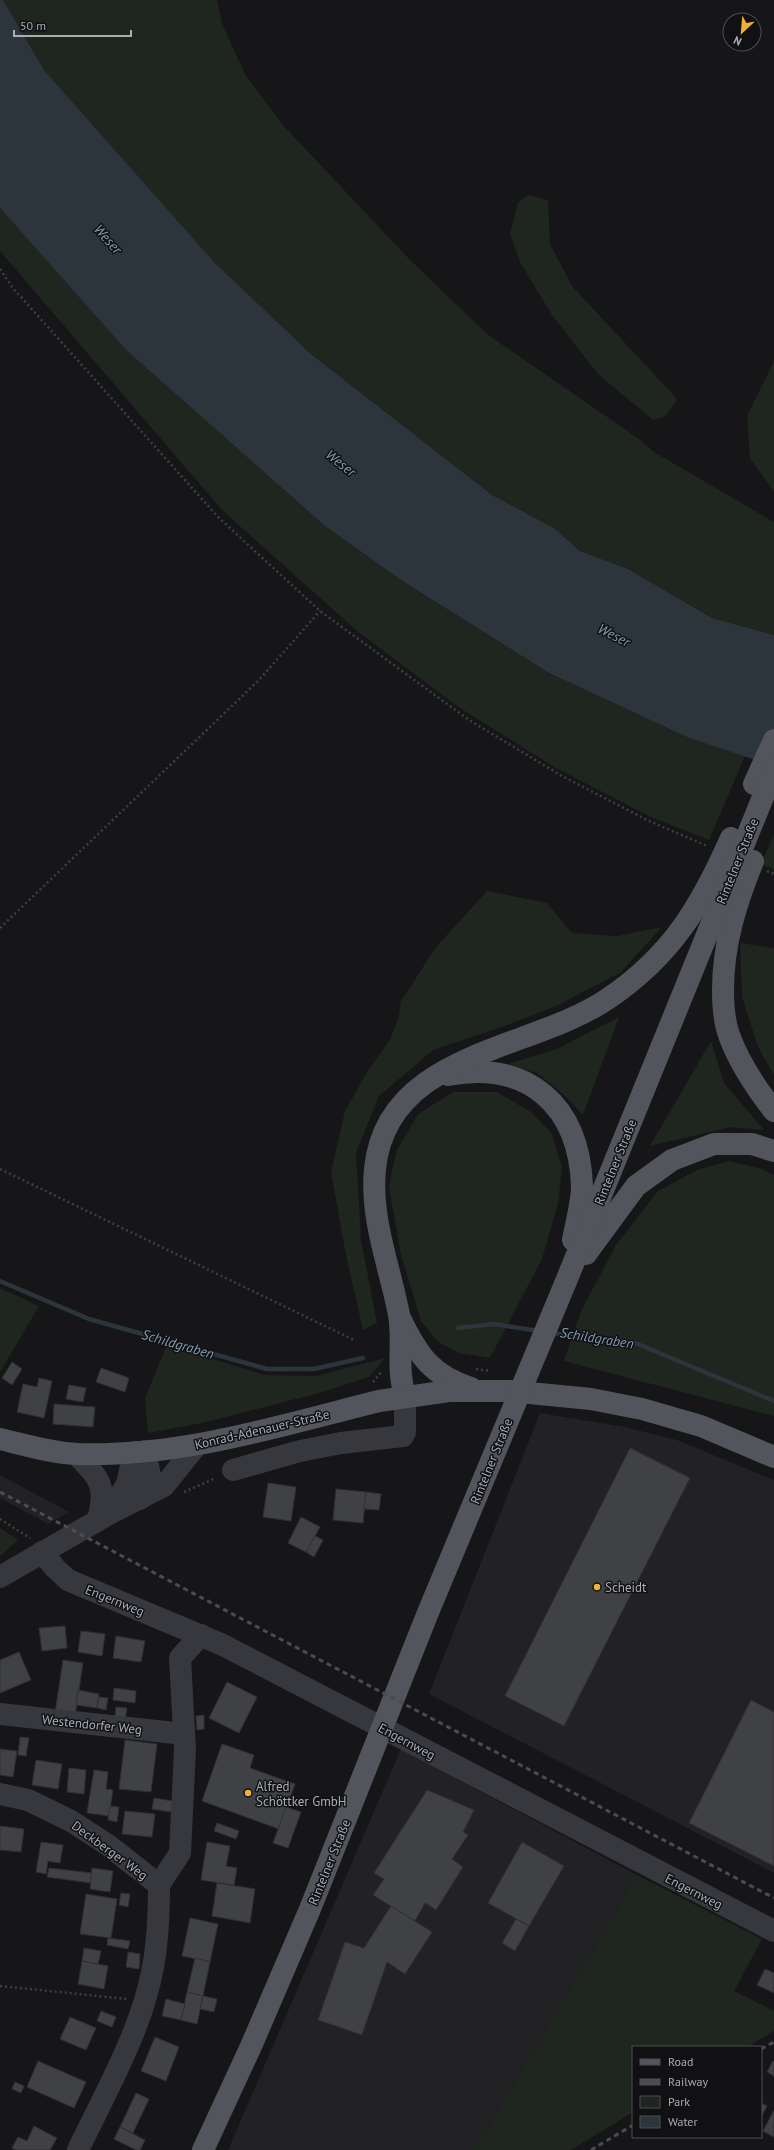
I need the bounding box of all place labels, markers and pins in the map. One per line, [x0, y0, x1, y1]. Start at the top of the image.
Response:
place label: Scheidt [605, 1579, 647, 1596]
marker: Scheidt [592, 1582, 602, 1592]
place label: Alfred Schöttker GmbH [256, 1778, 347, 1810]
marker: Alfred Schöttker GmbH [243, 1788, 253, 1798]

